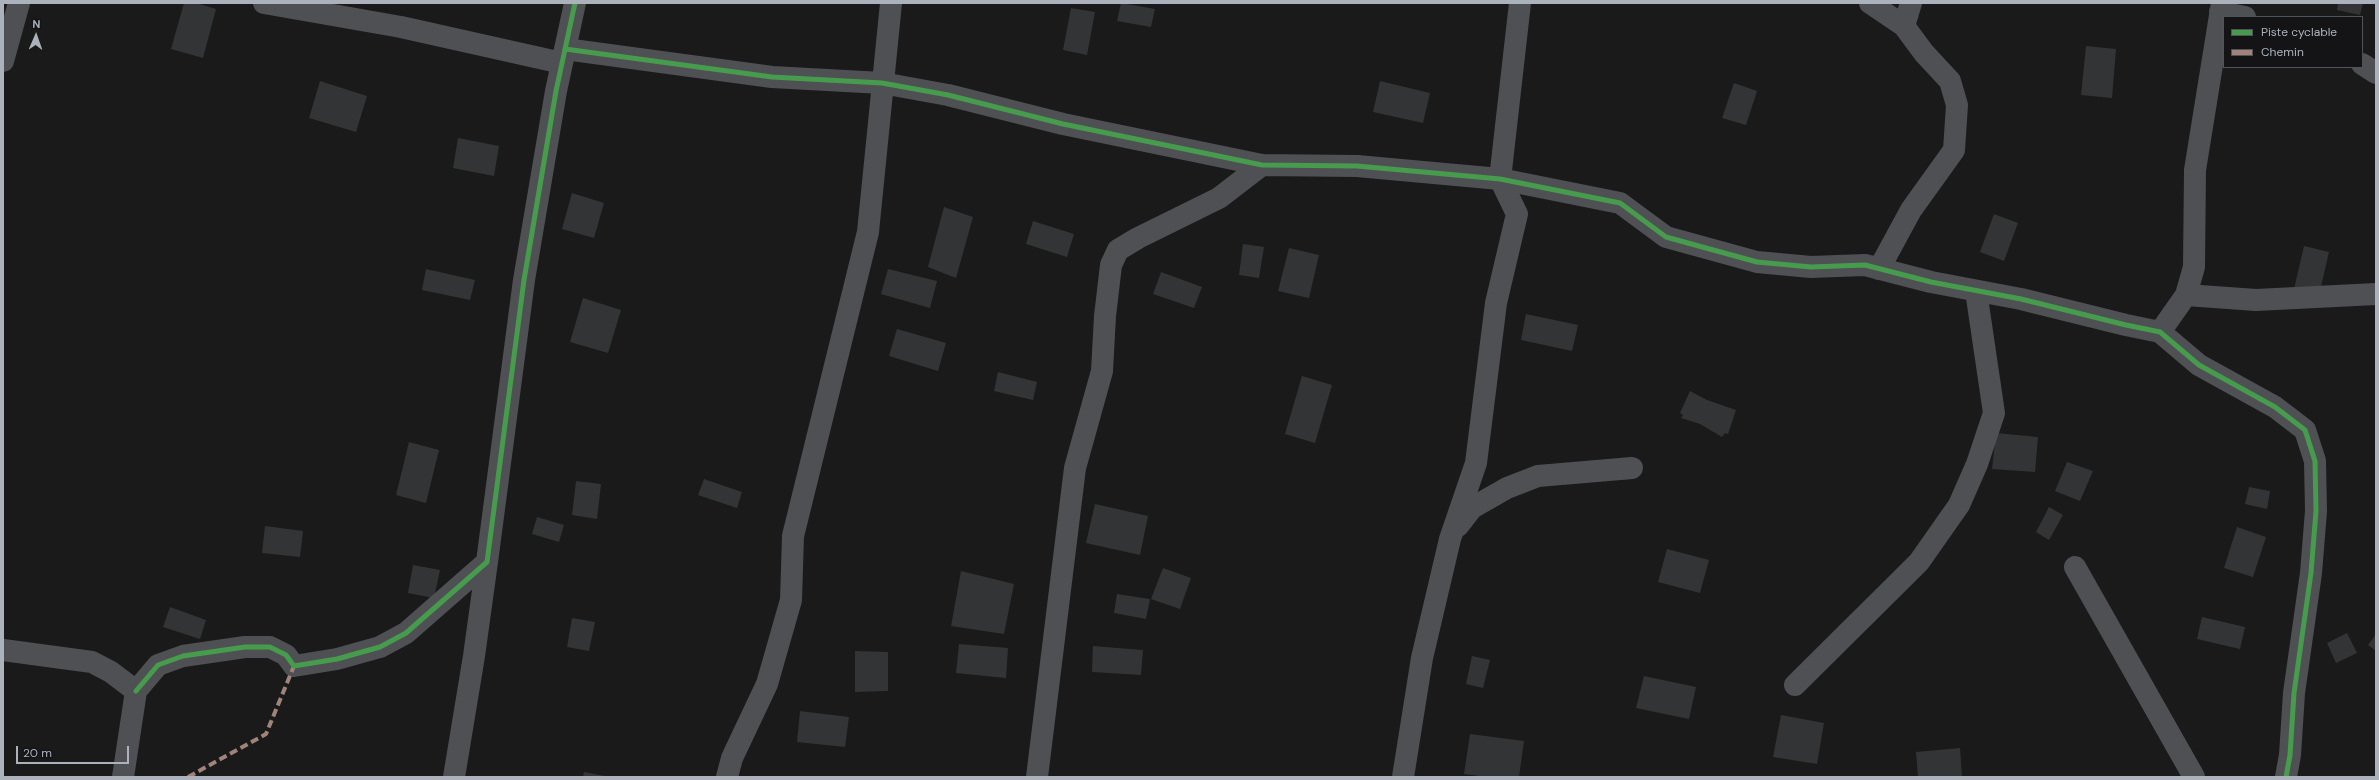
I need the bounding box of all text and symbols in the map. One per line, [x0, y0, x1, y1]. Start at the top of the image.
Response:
north arrow [16, 16, 56, 56]
legend [2223, 16, 2363, 68]
text: N [32, 17, 41, 31]
text: Piste cyclable [2261, 24, 2337, 40]
text: Chemin [2261, 44, 2304, 60]
scale bar [18, 738, 131, 764]
text: 20 m [23, 745, 52, 761]

